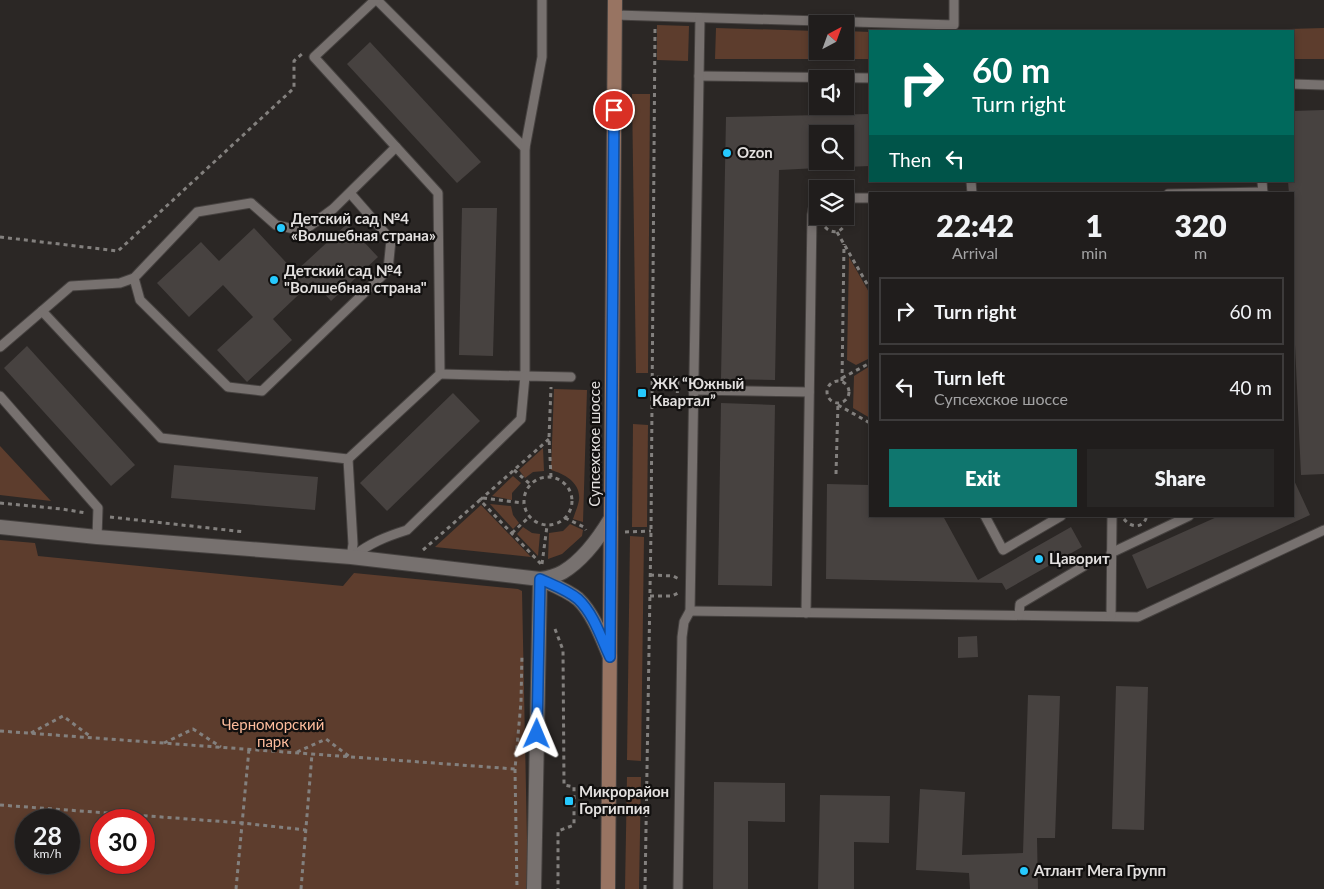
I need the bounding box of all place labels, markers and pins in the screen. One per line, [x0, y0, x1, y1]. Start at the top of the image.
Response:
pin [593, 89, 635, 131]
place label: Ozon [737, 143, 773, 161]
marker: Ozon [721, 147, 733, 159]
place label: Детский сад №4 «Волшебная страна» [291, 209, 436, 244]
marker: Детский сад №4 «Волшебная страна» [275, 222, 287, 234]
place label: Детский сад №4 "Волшебная страна" [284, 261, 427, 296]
marker: Детский сад №4 "Волшебная страна" [268, 274, 280, 286]
place label: ЖК “Южный Квартал” [652, 374, 744, 409]
marker: ЖК “Южный Квартал” [636, 387, 648, 399]
place label: Цаворит [1049, 549, 1110, 567]
marker: Цаворит [1033, 553, 1045, 565]
place label: Микрорайон Горгиппия [579, 782, 669, 817]
marker: Микрорайон Горгиппия [563, 795, 575, 807]
place label: Атлант Мега Групп [1033, 861, 1166, 879]
marker: Атлант Мега Групп [1018, 865, 1030, 877]

